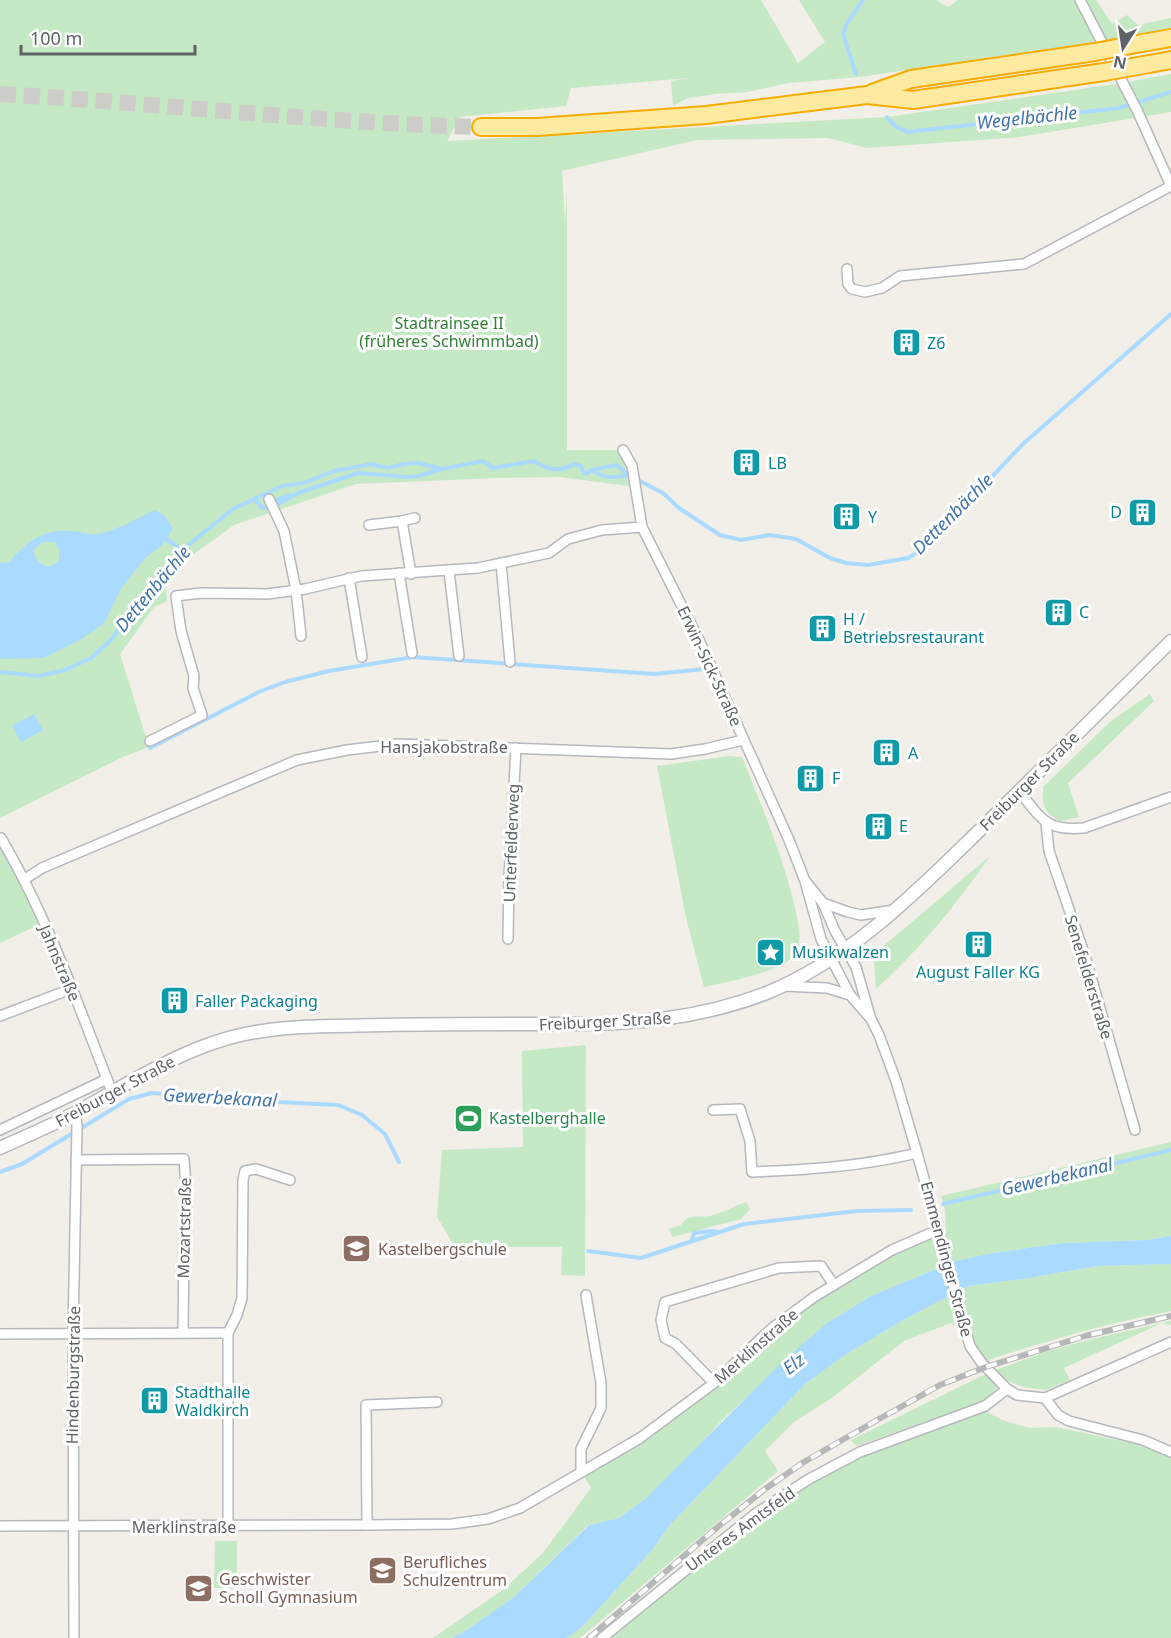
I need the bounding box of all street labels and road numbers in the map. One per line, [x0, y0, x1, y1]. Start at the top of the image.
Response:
street label: Erwin-Sick-Straße [672, 602, 748, 730]
street label: Freiburger Straße [974, 726, 1084, 836]
street label: Hansjakobstraße [380, 736, 508, 758]
street label: Unterfelderweg [498, 783, 524, 903]
street label: Senefelderstraße [1060, 912, 1118, 1042]
street label: Jahnstraße [33, 920, 86, 1005]
street label: Freiburger Straße [538, 1007, 672, 1035]
street label: Freiburger Straße [51, 1050, 179, 1132]
street label: Mozartstraße [172, 1177, 196, 1279]
street label: Emmendinger Straße [916, 1179, 978, 1339]
street label: Merklinstraße [709, 1303, 803, 1389]
street label: Hindenburgstraße [61, 1306, 85, 1444]
street label: Unteres Amtsfeld [681, 1482, 799, 1576]
street label: Merklinstraße [132, 1516, 236, 1538]

